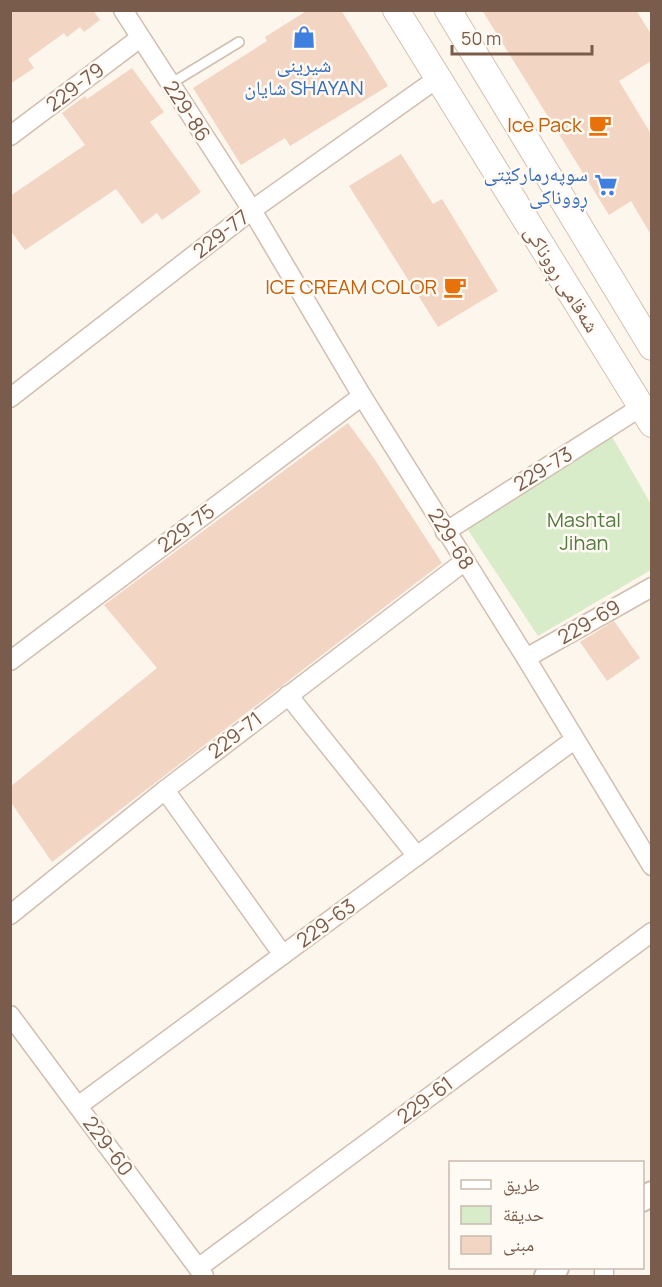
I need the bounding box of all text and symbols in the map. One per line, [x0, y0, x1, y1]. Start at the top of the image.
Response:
scale bar [452, 18, 592, 56]
shop icon: شيرينى شايان SHAYAN [291, 24, 317, 50]
text: 50 m [461, 26, 501, 50]
place label: شيرينى شايان SHAYAN [244, 51, 364, 101]
street label: 229-79 [40, 56, 109, 117]
street label: 229-86 [158, 75, 217, 146]
place label: Ice Pack [507, 111, 583, 138]
cafe icon: Ice Pack [587, 112, 613, 138]
place label: سوپەرمارکێتی ڕووناکی [484, 160, 588, 213]
supermarket icon: سوپەرمارکێتی ڕووناکی [593, 172, 619, 198]
street label: 229-77 [187, 203, 254, 264]
street label: شەقامی ڕووناکی [516, 220, 606, 339]
place label: ICE CREAM COLOR [265, 273, 437, 300]
cafe icon: ICE CREAM COLOR [442, 274, 468, 300]
street label: 229-73 [508, 440, 577, 497]
street label: 229-75 [152, 497, 220, 558]
street label: 229-68 [422, 503, 481, 575]
park label: Mashtal Jihan [547, 506, 621, 556]
street label: 229-69 [552, 593, 625, 650]
street label: 229-71 [202, 705, 267, 764]
street label: 229-63 [291, 892, 361, 953]
street label: 229-61 [391, 1070, 458, 1129]
street label: 229-60 [77, 1110, 140, 1181]
legend [449, 1161, 644, 1269]
text: طريق [503, 1172, 540, 1196]
text: حديقة [503, 1202, 544, 1226]
text: مبنى [503, 1232, 534, 1256]

